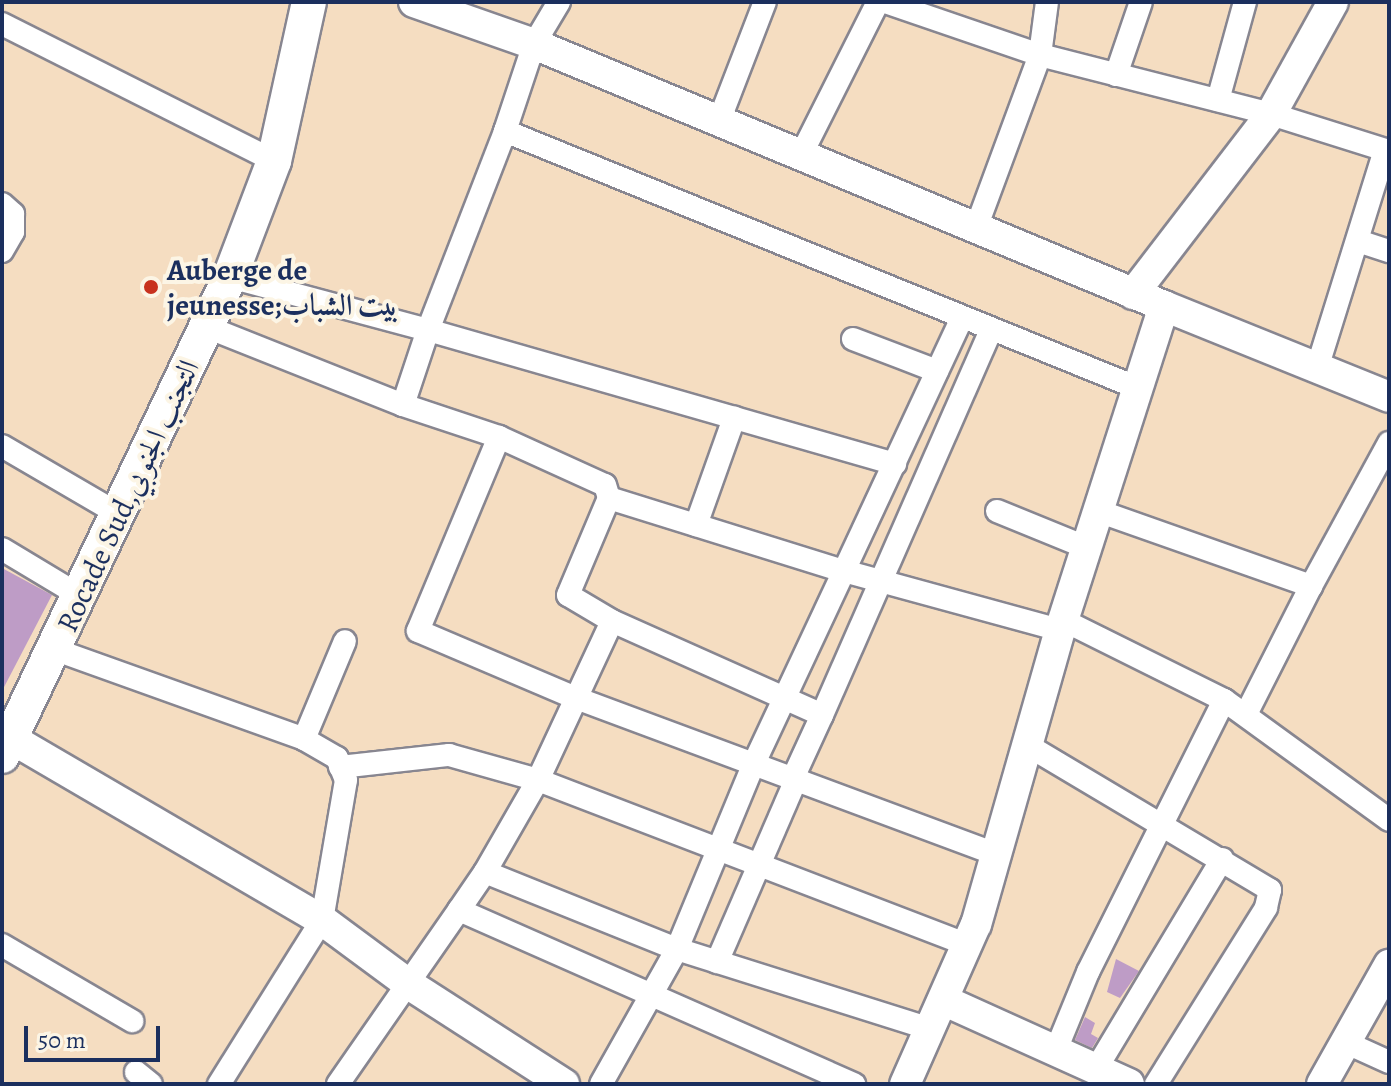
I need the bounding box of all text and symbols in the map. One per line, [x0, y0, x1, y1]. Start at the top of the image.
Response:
place label: Auberge de jeunesse;بيت الشباب [167, 252, 398, 322]
marker: Auberge de jeunesse;بيت الشباب [142, 278, 160, 296]
street label: Rocade Sud,التجنب الجنوبي [49, 354, 207, 638]
scale bar [28, 1010, 164, 1060]
text: 50 m [38, 1024, 86, 1056]

